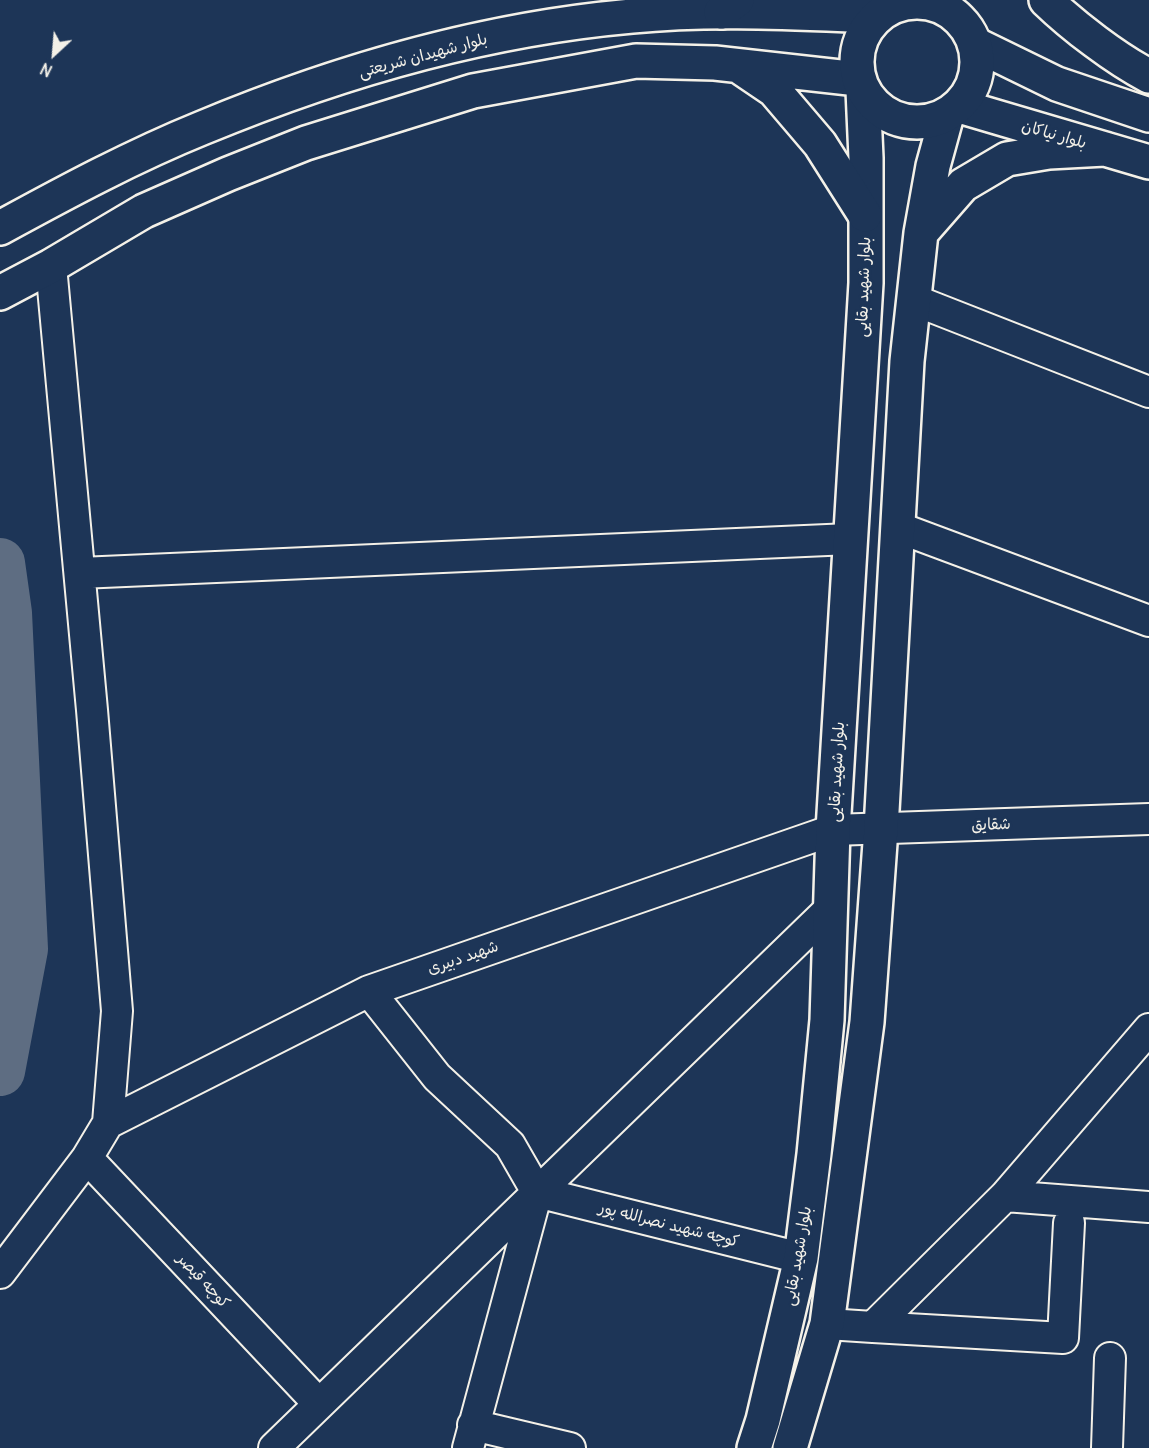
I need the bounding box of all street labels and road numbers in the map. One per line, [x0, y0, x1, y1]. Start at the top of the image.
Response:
street label: بلوار شهیدان شریعتی [357, 30, 489, 82]
street label: بلوار نیاکان [1019, 117, 1089, 153]
street label: بلوار شهید بقایی [853, 236, 875, 338]
street label: بلوار شهید بقایی [825, 721, 849, 823]
street label: شقایق [971, 815, 1011, 835]
street label: شهید دبیری [425, 937, 501, 979]
street label: کوچه شهید نصرالله پور [597, 1198, 741, 1252]
street label: بلوار شهید بقایی [780, 1205, 816, 1307]
street label: کوچه قیصر [173, 1249, 233, 1313]

